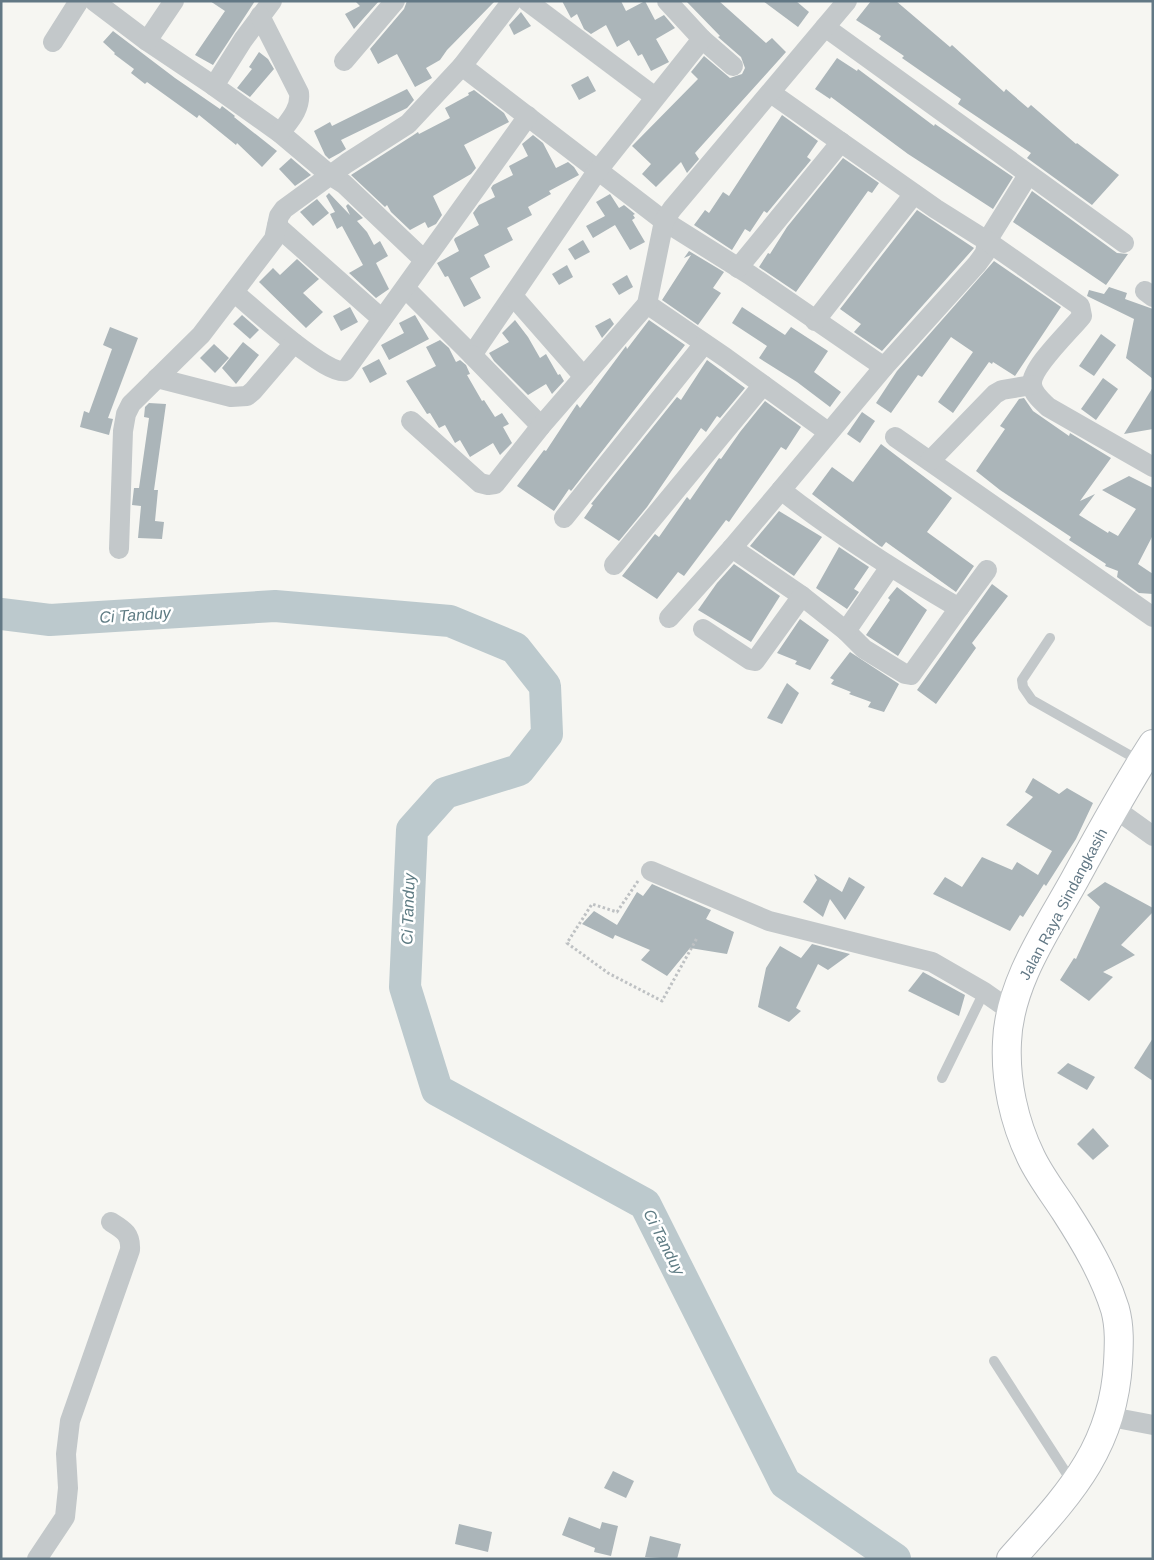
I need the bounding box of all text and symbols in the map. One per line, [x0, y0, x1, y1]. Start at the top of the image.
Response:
water label: Ci Tanduy [99, 604, 172, 626]
street label: Jalan Raya Sindangkasih [1016, 825, 1110, 983]
water label: Ci Tanduy [398, 872, 418, 945]
water label: Ci Tanduy [640, 1206, 688, 1279]

